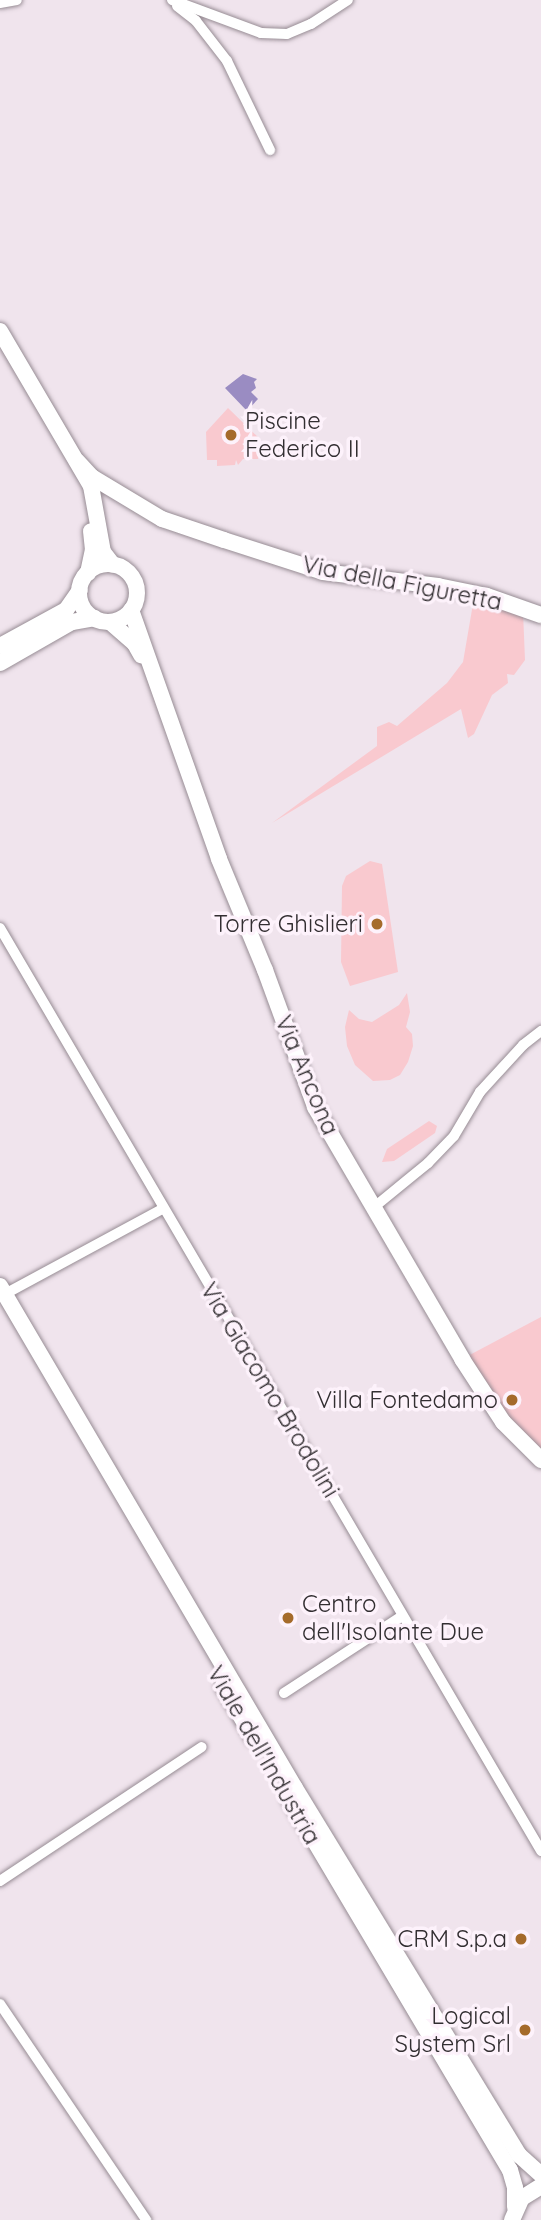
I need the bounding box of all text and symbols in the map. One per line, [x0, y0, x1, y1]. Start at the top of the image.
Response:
place label: Piscine Federico II [245, 407, 360, 463]
marker: Piscine Federico II [223, 427, 239, 443]
street label: Via della Figuretta [300, 550, 504, 616]
place label: Torre Ghislieri [214, 910, 363, 938]
marker: Torre Ghislieri [369, 916, 385, 932]
street label: Via Ancona [269, 1011, 345, 1139]
street label: Via Giacomo Brodolini [194, 1277, 346, 1503]
place label: Villa Fontedamo [316, 1386, 498, 1414]
marker: Villa Fontedamo [504, 1392, 520, 1408]
place label: Centro dell'Isolante Due [302, 1590, 484, 1646]
marker: Centro dell'Isolante Due [280, 1610, 296, 1626]
street label: Viale dell'Industria [201, 1661, 327, 1849]
place label: CRM S.p.a [398, 1925, 507, 1953]
marker: CRM S.p.a [513, 1931, 529, 1947]
place label: Logical System Srl [395, 2002, 511, 2058]
marker: Logical System Srl [517, 2022, 533, 2038]

